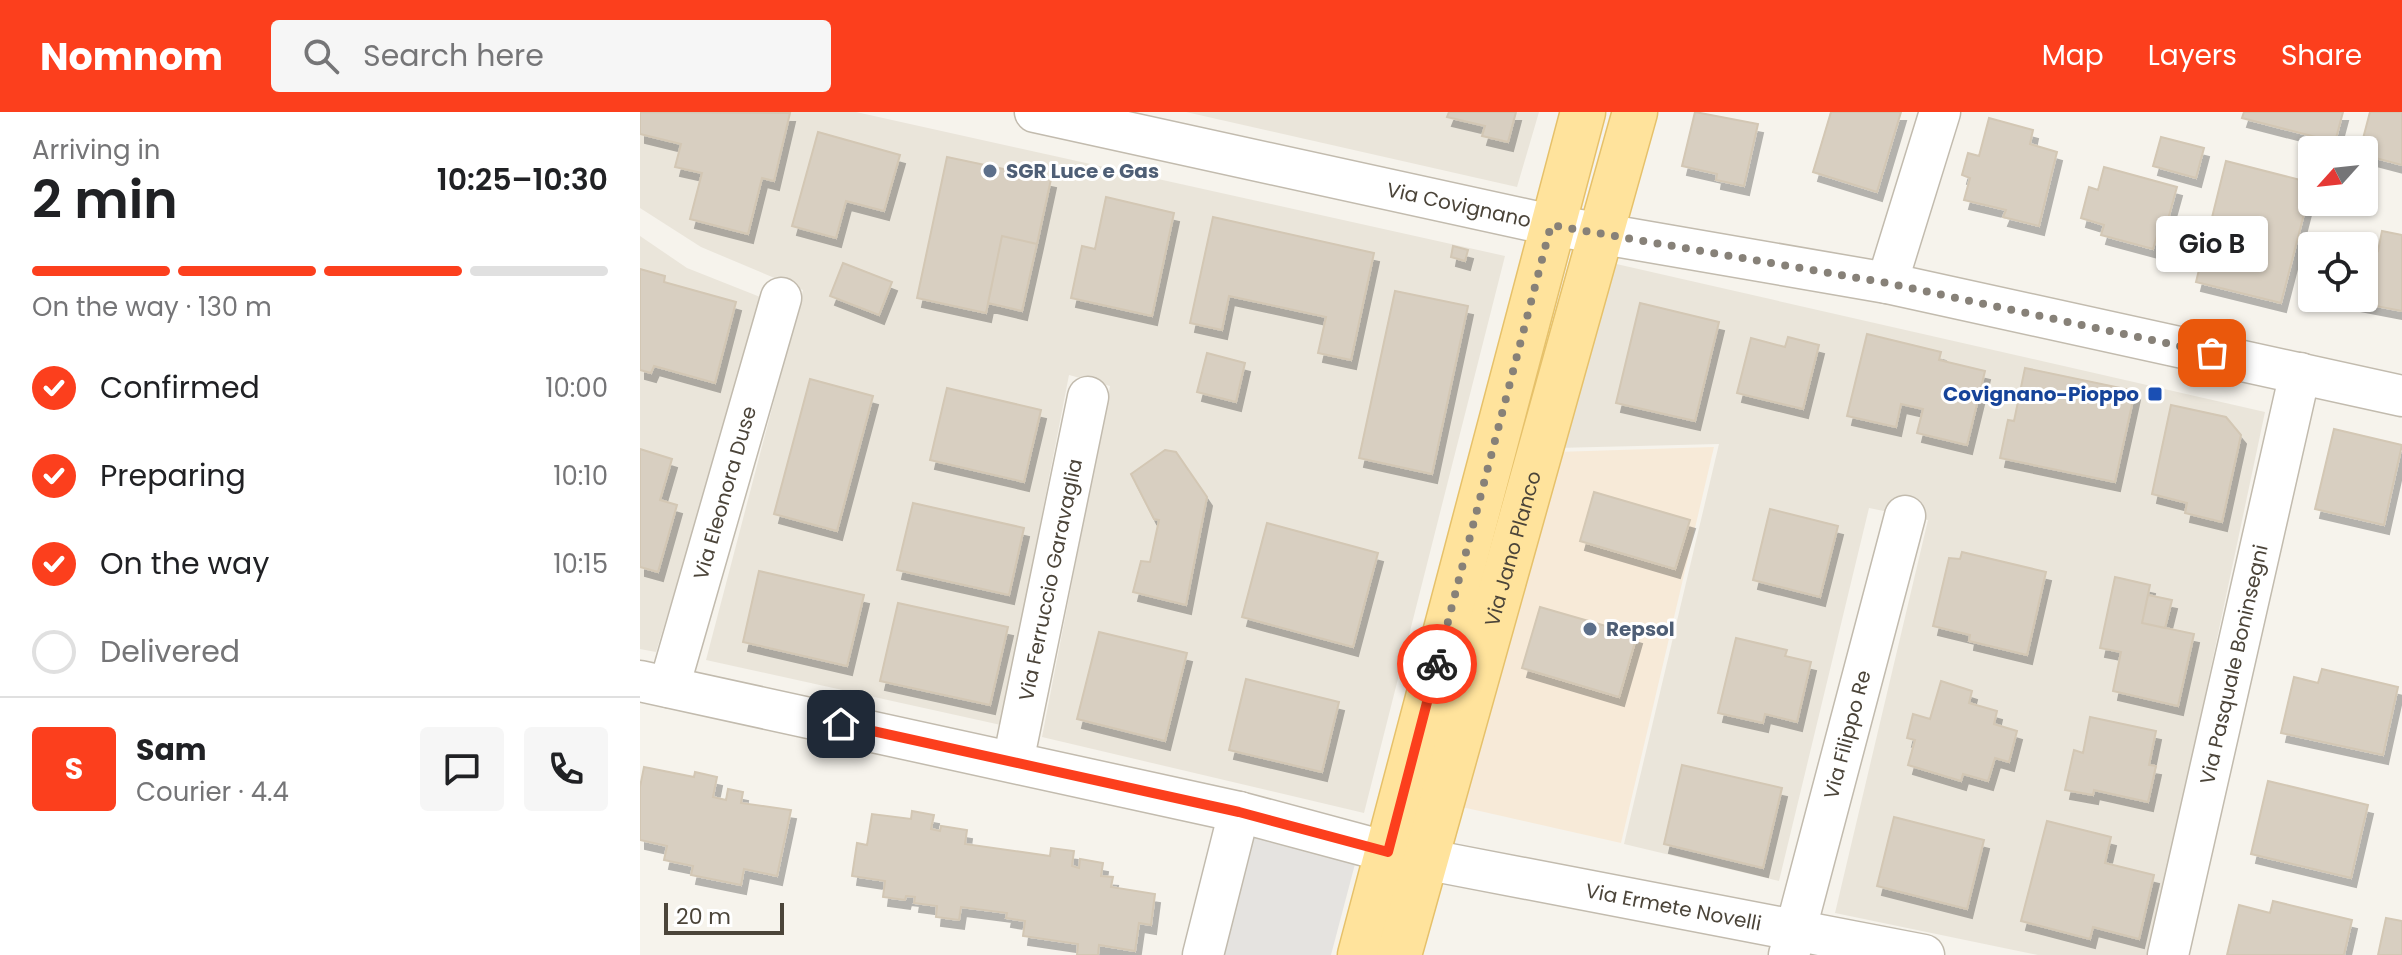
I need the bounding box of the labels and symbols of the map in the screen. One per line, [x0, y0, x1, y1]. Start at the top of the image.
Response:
north arrow [2298, 136, 2378, 216]
place label: SGR Luce e Gas [1006, 157, 1159, 185]
marker: SGR Luce e Gas [981, 162, 999, 180]
street label: Via Covignano [1384, 175, 1534, 234]
callout: Gio B [2156, 217, 2268, 273]
pin [2178, 319, 2246, 387]
place label: Covignano-Pioppo [1943, 380, 2139, 408]
marker: Covignano-Pioppo [2146, 385, 2164, 403]
street label: Via Eleonora Duse [687, 403, 763, 583]
street label: Via Ferruccio Garavaglia [1012, 456, 1089, 703]
street label: Via Jano Planco [1478, 468, 1548, 630]
street label: Via Pasquale Boninsegni [2193, 542, 2275, 787]
place label: Repsol [1606, 615, 1675, 643]
marker: Repsol [1581, 620, 1599, 638]
courier [1397, 624, 1477, 704]
street label: Via Filippo Re [1817, 667, 1878, 802]
pin [807, 690, 875, 758]
street label: Via Ermete Novelli [1583, 876, 1764, 937]
scale bar [664, 899, 784, 935]

